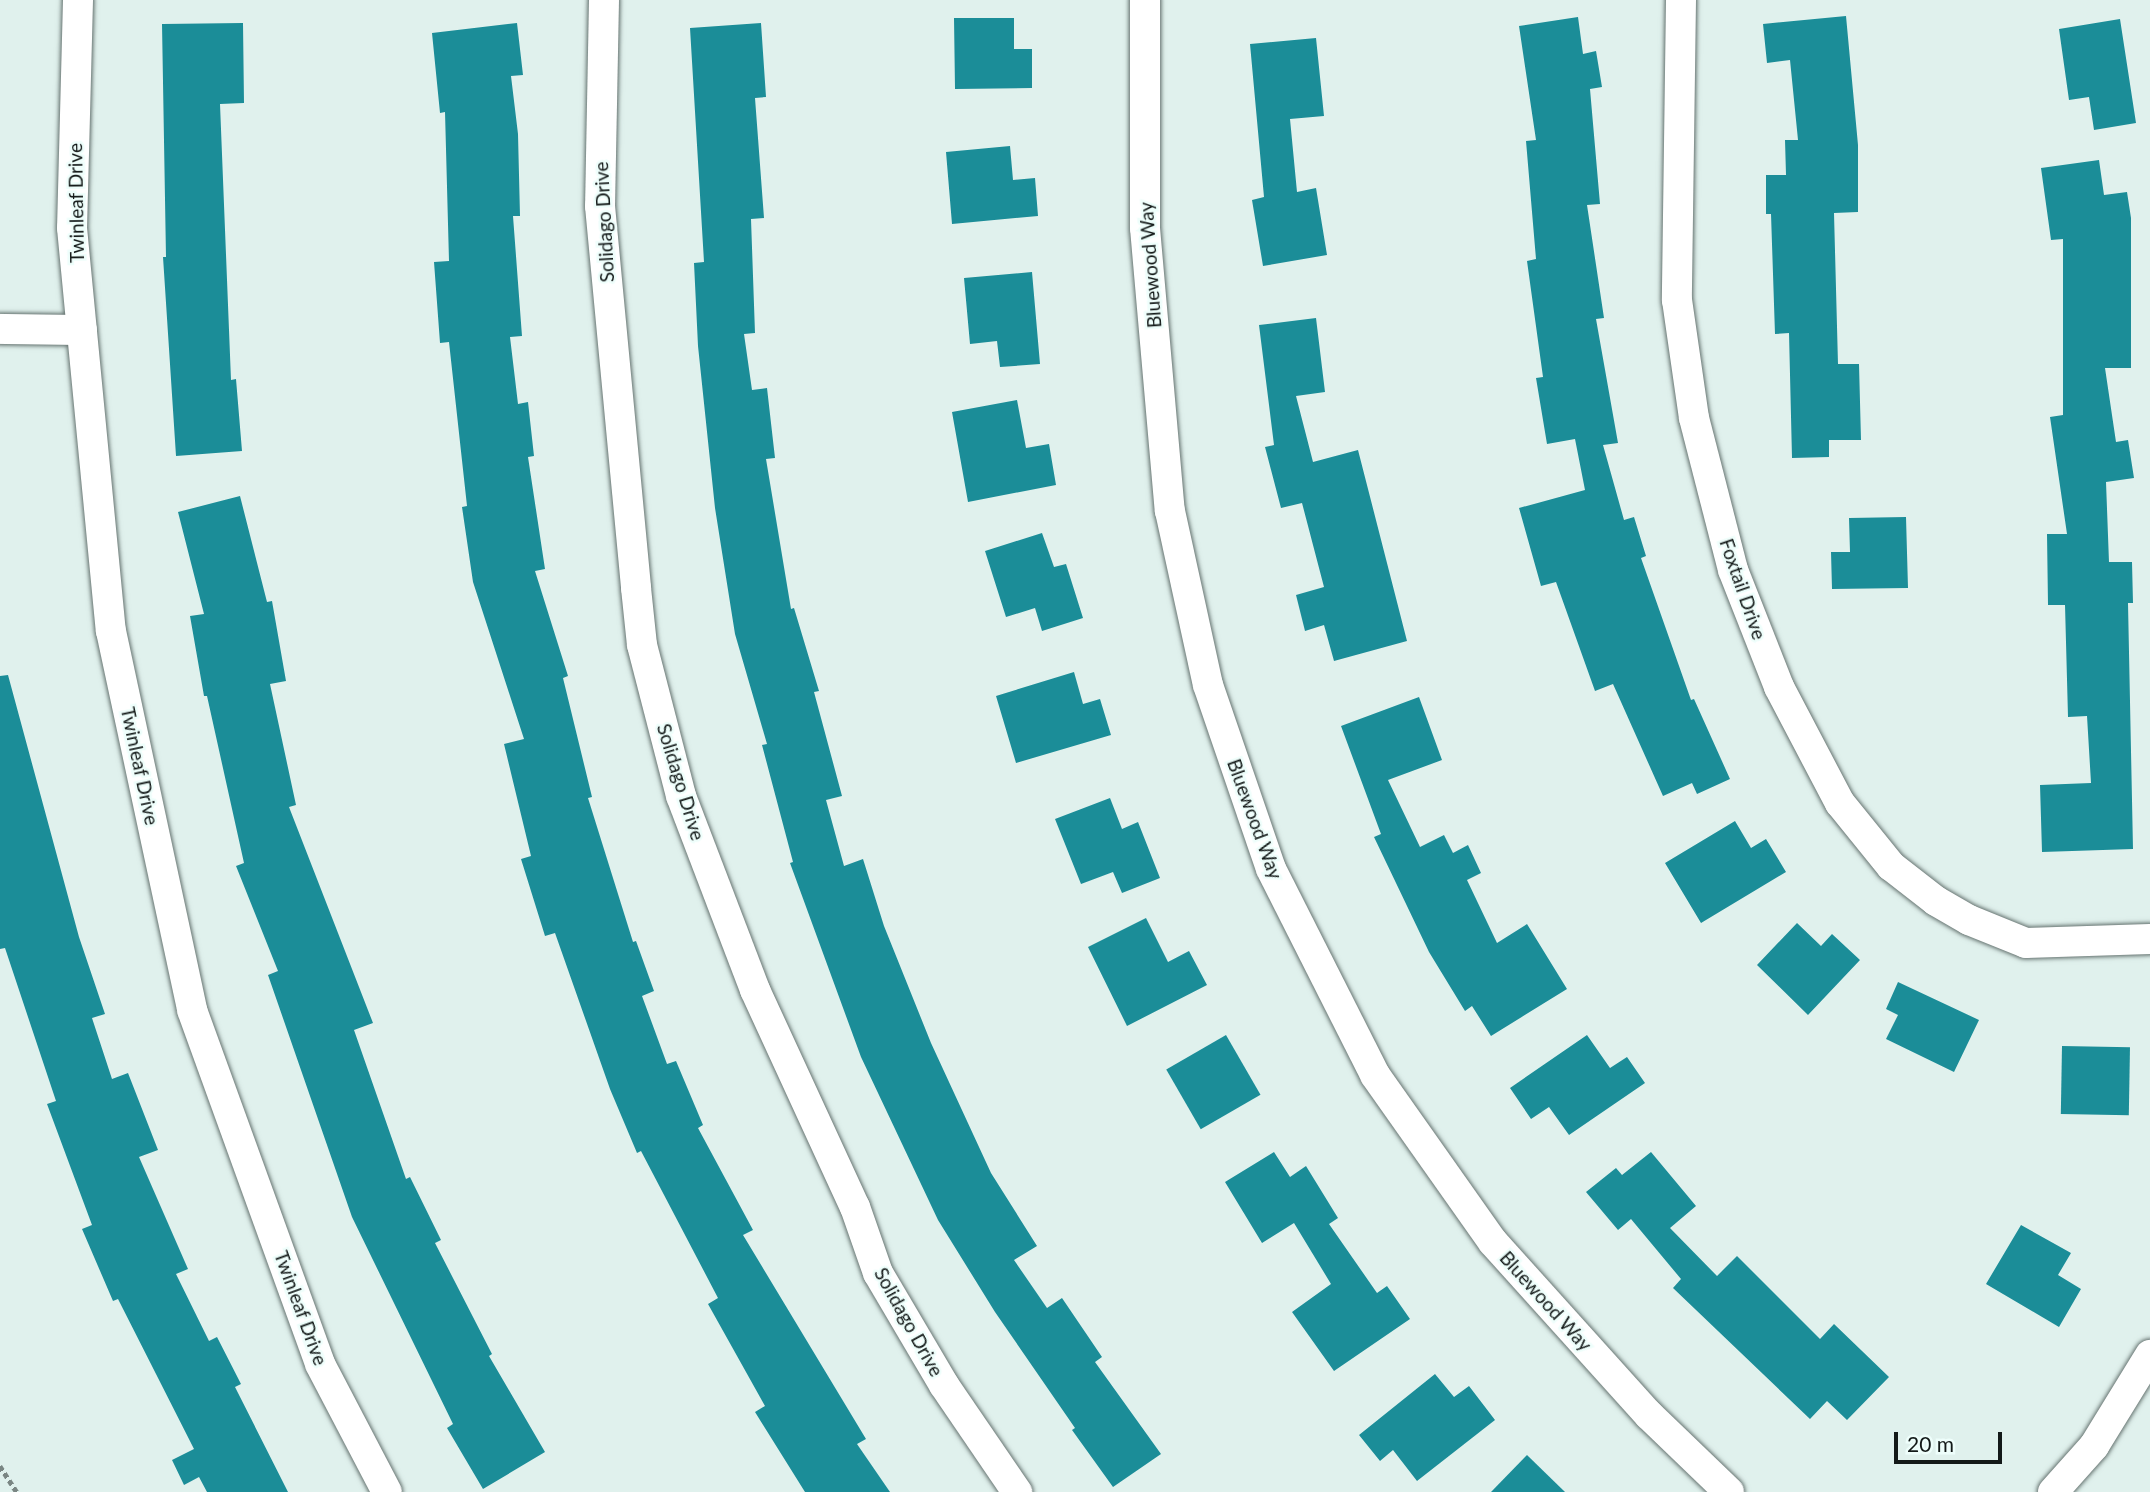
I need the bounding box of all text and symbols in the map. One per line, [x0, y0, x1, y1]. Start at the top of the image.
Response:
street label: Twinleaf Drive [64, 143, 88, 263]
street label: Solidago Drive [589, 161, 619, 283]
street label: Bluewood Way [1134, 201, 1166, 329]
street label: Foxtail Drive [1715, 536, 1771, 642]
street label: Twinleaf Drive [116, 705, 164, 827]
street label: Solidago Drive [652, 721, 710, 843]
street label: Bluewood Way [1223, 756, 1287, 882]
street label: Bluewood Way [1495, 1246, 1597, 1356]
street label: Twinleaf Drive [270, 1248, 332, 1368]
street label: Solidago Drive [870, 1264, 948, 1380]
scale bar [1898, 1418, 2007, 1462]
text: 20 m [1907, 1431, 1954, 1456]

